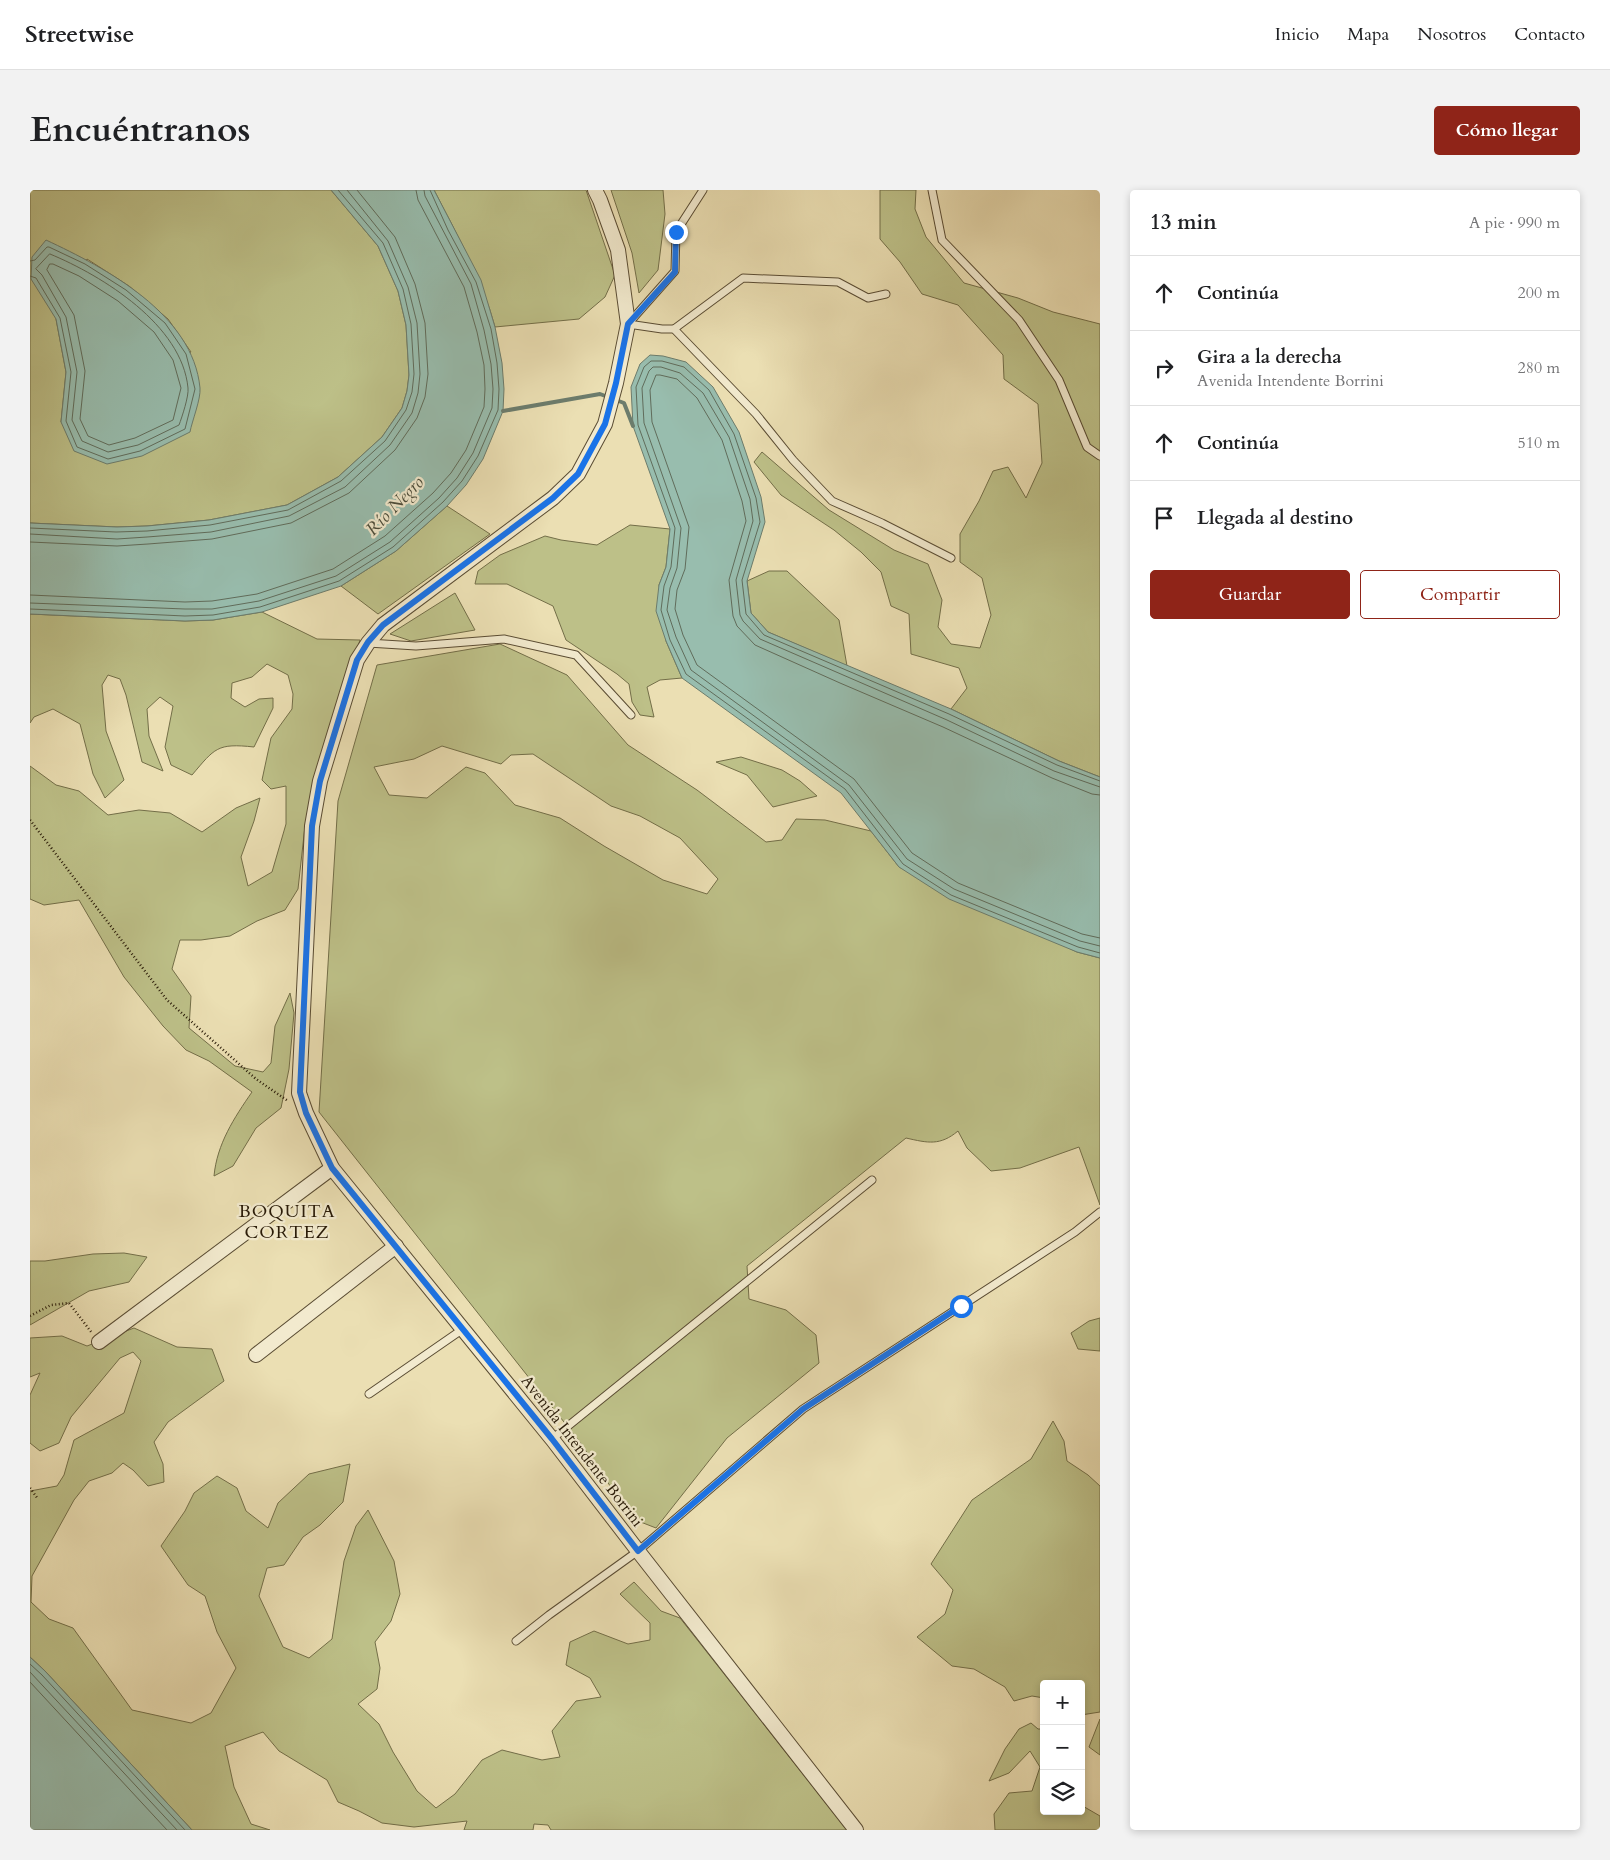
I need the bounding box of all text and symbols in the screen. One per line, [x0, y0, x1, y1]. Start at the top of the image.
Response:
text: Streetwise [25, 18, 134, 51]
text: Inicio [1275, 22, 1319, 47]
text: Mapa [1347, 22, 1389, 47]
text: Nosotros [1417, 22, 1486, 47]
text: Contacto [1514, 22, 1585, 47]
text: Encuéntranos [30, 106, 251, 154]
button: Cómo llegar [1434, 106, 1580, 155]
text: 13 min [1150, 208, 1217, 237]
text: A pie · 990 m [1469, 212, 1560, 234]
route end [665, 221, 688, 244]
icon: ahead [1150, 279, 1178, 307]
text: Continúa [1197, 280, 1279, 306]
text: 200 m [1518, 282, 1560, 304]
text: Gira a la derecha [1197, 344, 1342, 370]
icon: right [1150, 354, 1178, 382]
text: 280 m [1518, 357, 1560, 379]
text: Avenida Intendente Borrini [1197, 370, 1384, 392]
icon: ahead [1150, 429, 1178, 457]
text: Continúa [1197, 430, 1279, 456]
text: 510 m [1518, 432, 1560, 454]
water label: Río Negro [360, 471, 430, 541]
icon: arrive [1150, 504, 1178, 532]
text: Llegada al destino [1197, 505, 1353, 531]
button: Guardar [1150, 570, 1350, 619]
button: Compartir [1360, 570, 1560, 619]
district label: BOQUITA CORTEZ [238, 1199, 336, 1245]
route start [950, 1295, 973, 1318]
street label: Avenida Intendente Borrini [516, 1371, 648, 1532]
map controls [1040, 1680, 1085, 1815]
button: + [1040, 1680, 1085, 1725]
button: − [1040, 1725, 1085, 1770]
button: layers [1040, 1770, 1085, 1815]

